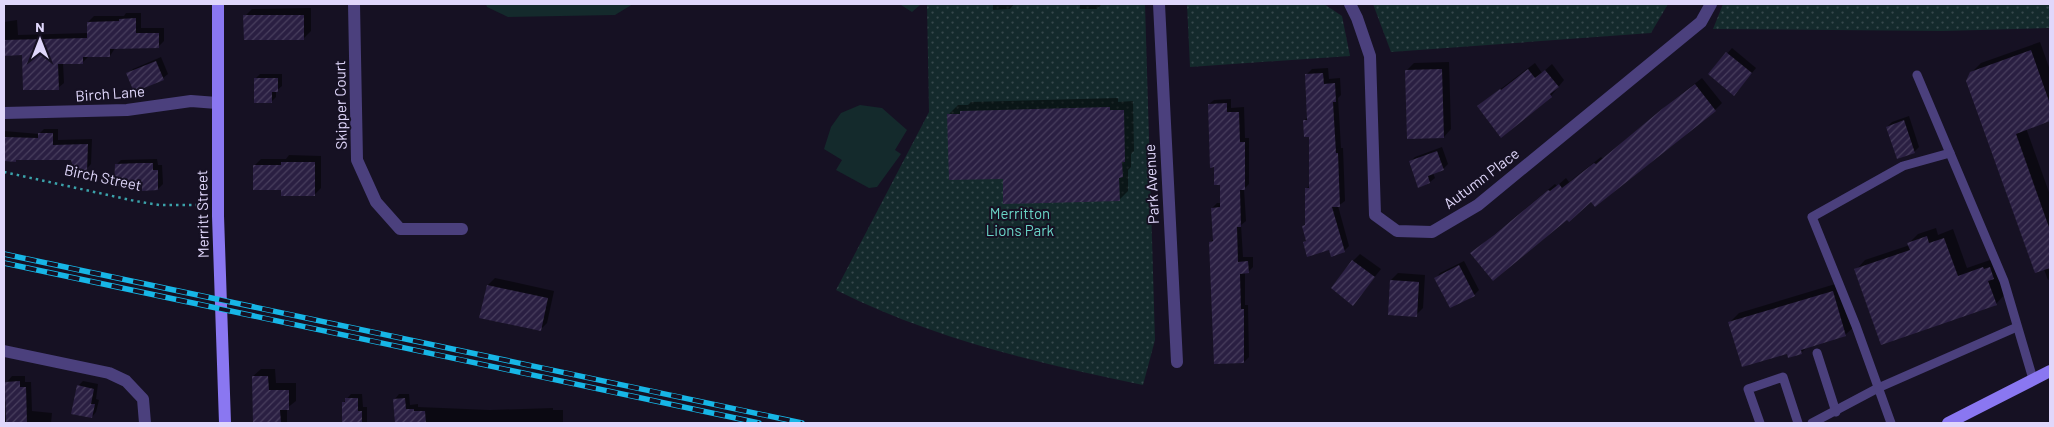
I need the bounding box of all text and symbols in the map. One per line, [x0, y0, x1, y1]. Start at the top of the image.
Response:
north arrow [15, 15, 65, 65]
text: N [35, 18, 45, 35]
street label: Skipper Court [330, 60, 350, 150]
street label: Birch Lane [75, 82, 145, 104]
street label: Park Avenue [1140, 144, 1162, 224]
street label: Autumn Place [1440, 144, 1522, 212]
street label: Birch Street [63, 160, 143, 194]
street label: Merritt Street [192, 170, 212, 258]
park label: Merritton Lions Park [986, 204, 1055, 239]

